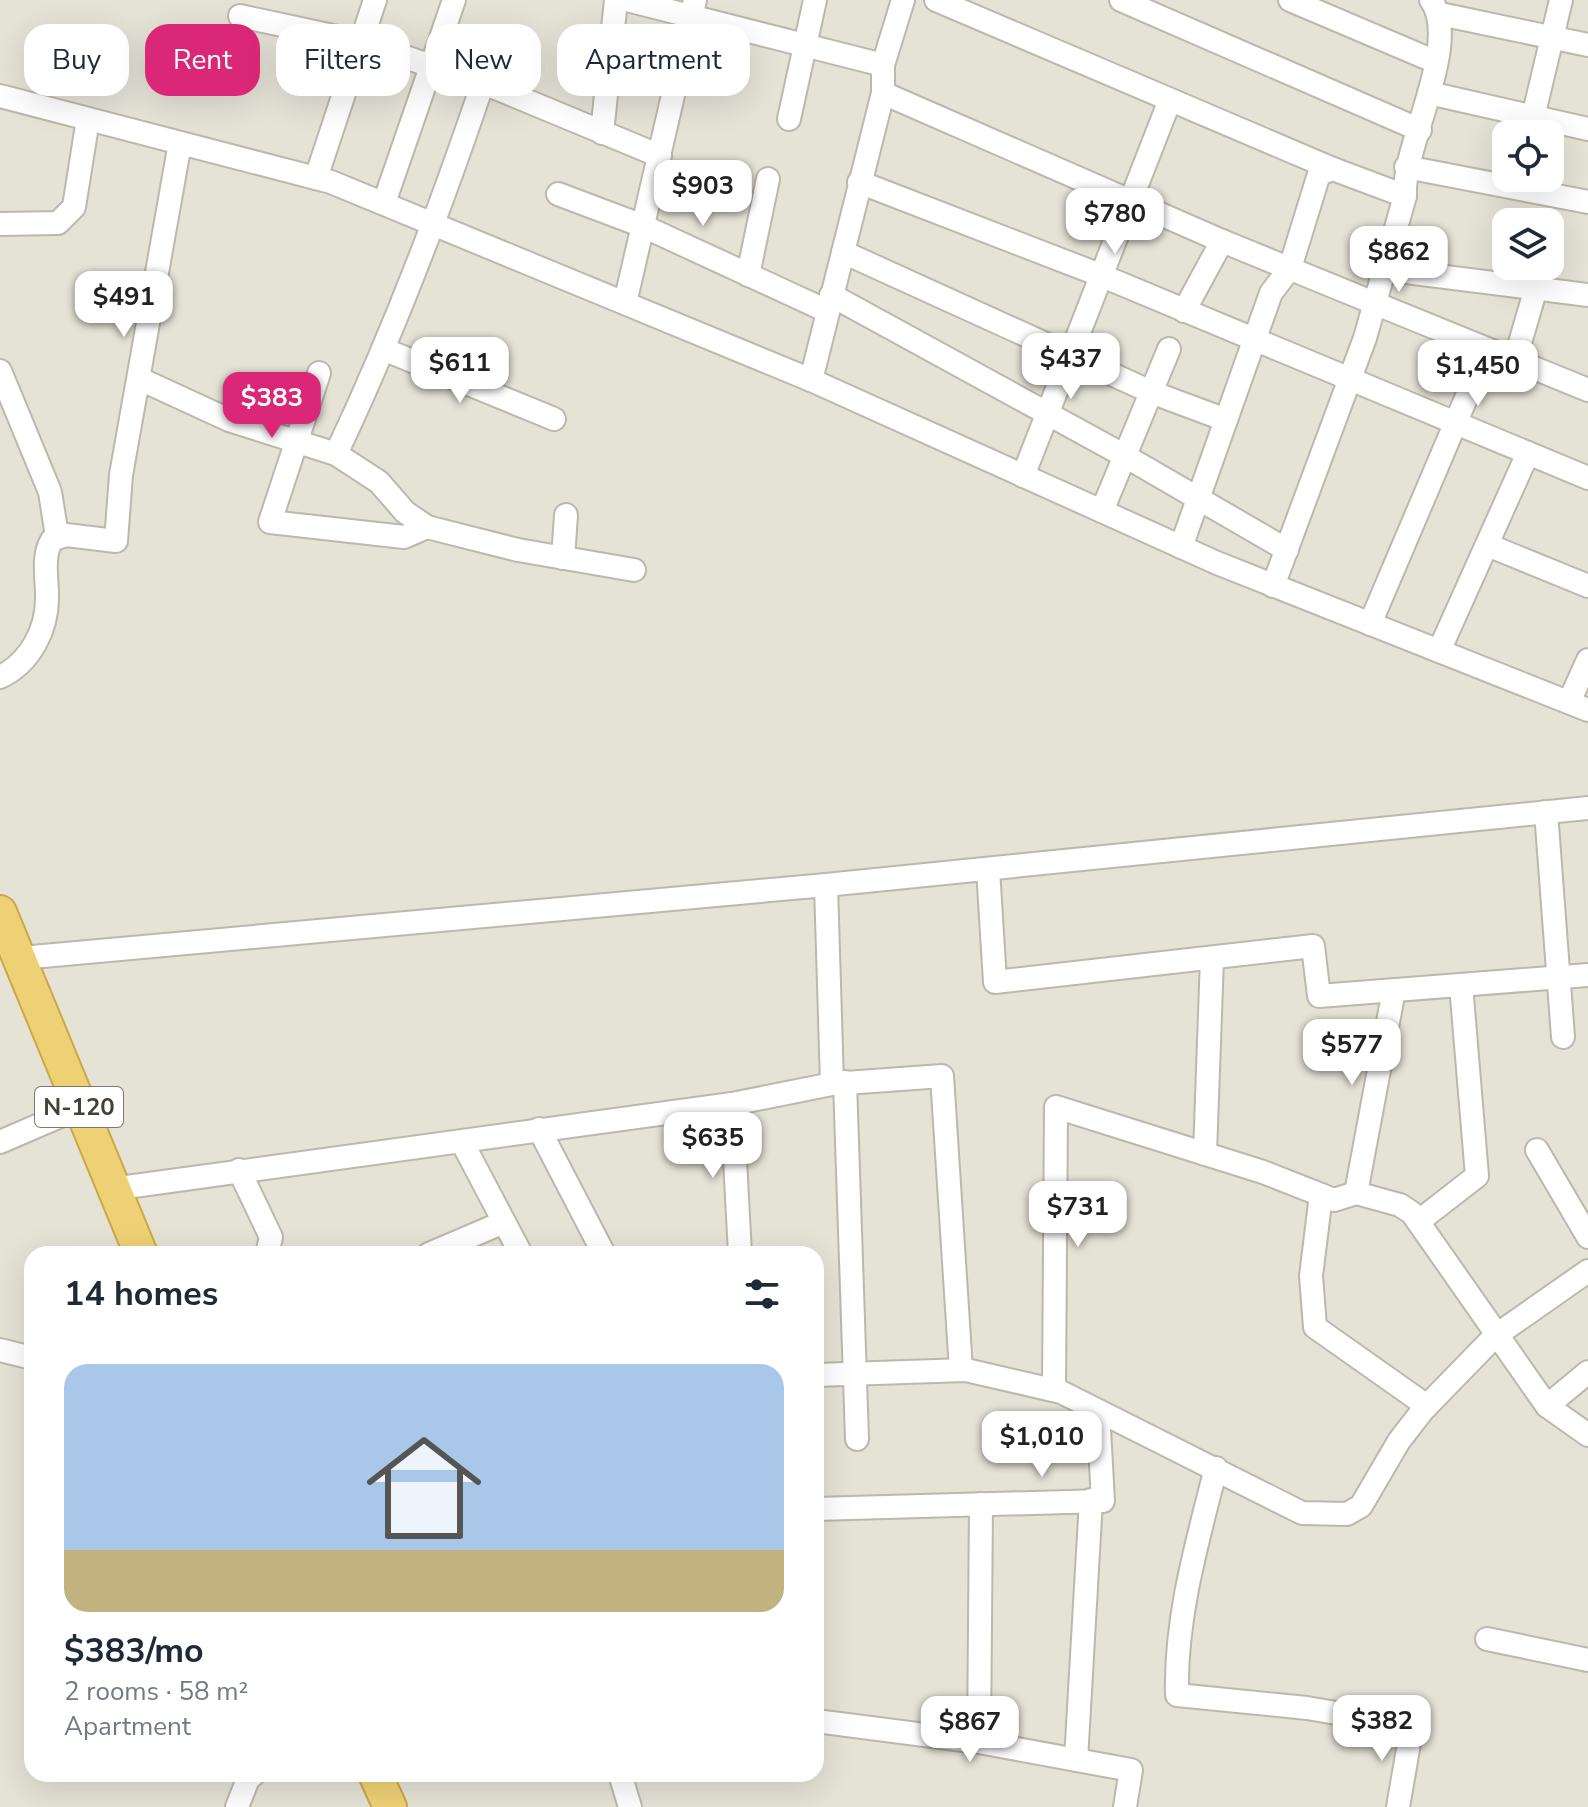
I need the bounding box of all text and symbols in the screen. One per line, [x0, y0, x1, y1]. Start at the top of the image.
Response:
chip: Buy [24, 24, 129, 96]
chip: Rent [145, 24, 260, 96]
chip: Filters [276, 24, 410, 96]
chip: New [426, 24, 541, 96]
chip: Apartment [557, 24, 750, 96]
map controls [1492, 120, 1564, 280]
button: locate [1492, 120, 1564, 192]
pin: $903 [656, 160, 750, 228]
text: $903 [672, 168, 734, 203]
pin: $780 [1068, 188, 1162, 256]
text: $780 [1084, 196, 1146, 231]
button: layers [1492, 208, 1564, 280]
pin: $862 [1352, 226, 1446, 294]
text: $862 [1368, 234, 1430, 269]
pin: $491 [77, 271, 171, 339]
text: $491 [93, 279, 155, 314]
pin: $437 [1024, 333, 1118, 401]
pin: $611 [413, 337, 507, 405]
pin: $1,450 [1413, 340, 1543, 408]
text: $437 [1040, 341, 1102, 376]
text: $611 [429, 345, 491, 380]
text: $1,450 [1436, 348, 1520, 383]
pin: $383 [225, 372, 319, 440]
text: $383 [241, 380, 303, 415]
pin: $577 [1305, 1019, 1399, 1087]
text: $577 [1321, 1027, 1383, 1062]
road number: N-120 [35, 1087, 123, 1127]
pin: $635 [666, 1112, 760, 1180]
text: $635 [682, 1120, 744, 1155]
pin: $731 [1031, 1181, 1125, 1249]
text: $731 [1047, 1189, 1109, 1224]
text: 14 homes [64, 1271, 218, 1317]
icon: filters [740, 1272, 784, 1316]
pin: $1,010 [977, 1411, 1107, 1479]
icon: home [352, 1416, 496, 1560]
text: $1,010 [1000, 1419, 1084, 1454]
text: $383/mo [64, 1628, 204, 1674]
text: 2 rooms · 58 m² [64, 1674, 248, 1709]
pin: $382 [1335, 1695, 1429, 1763]
pin: $867 [923, 1696, 1017, 1764]
text: $382 [1351, 1703, 1413, 1738]
text: $867 [939, 1704, 1001, 1739]
text: Apartment [64, 1709, 191, 1744]

